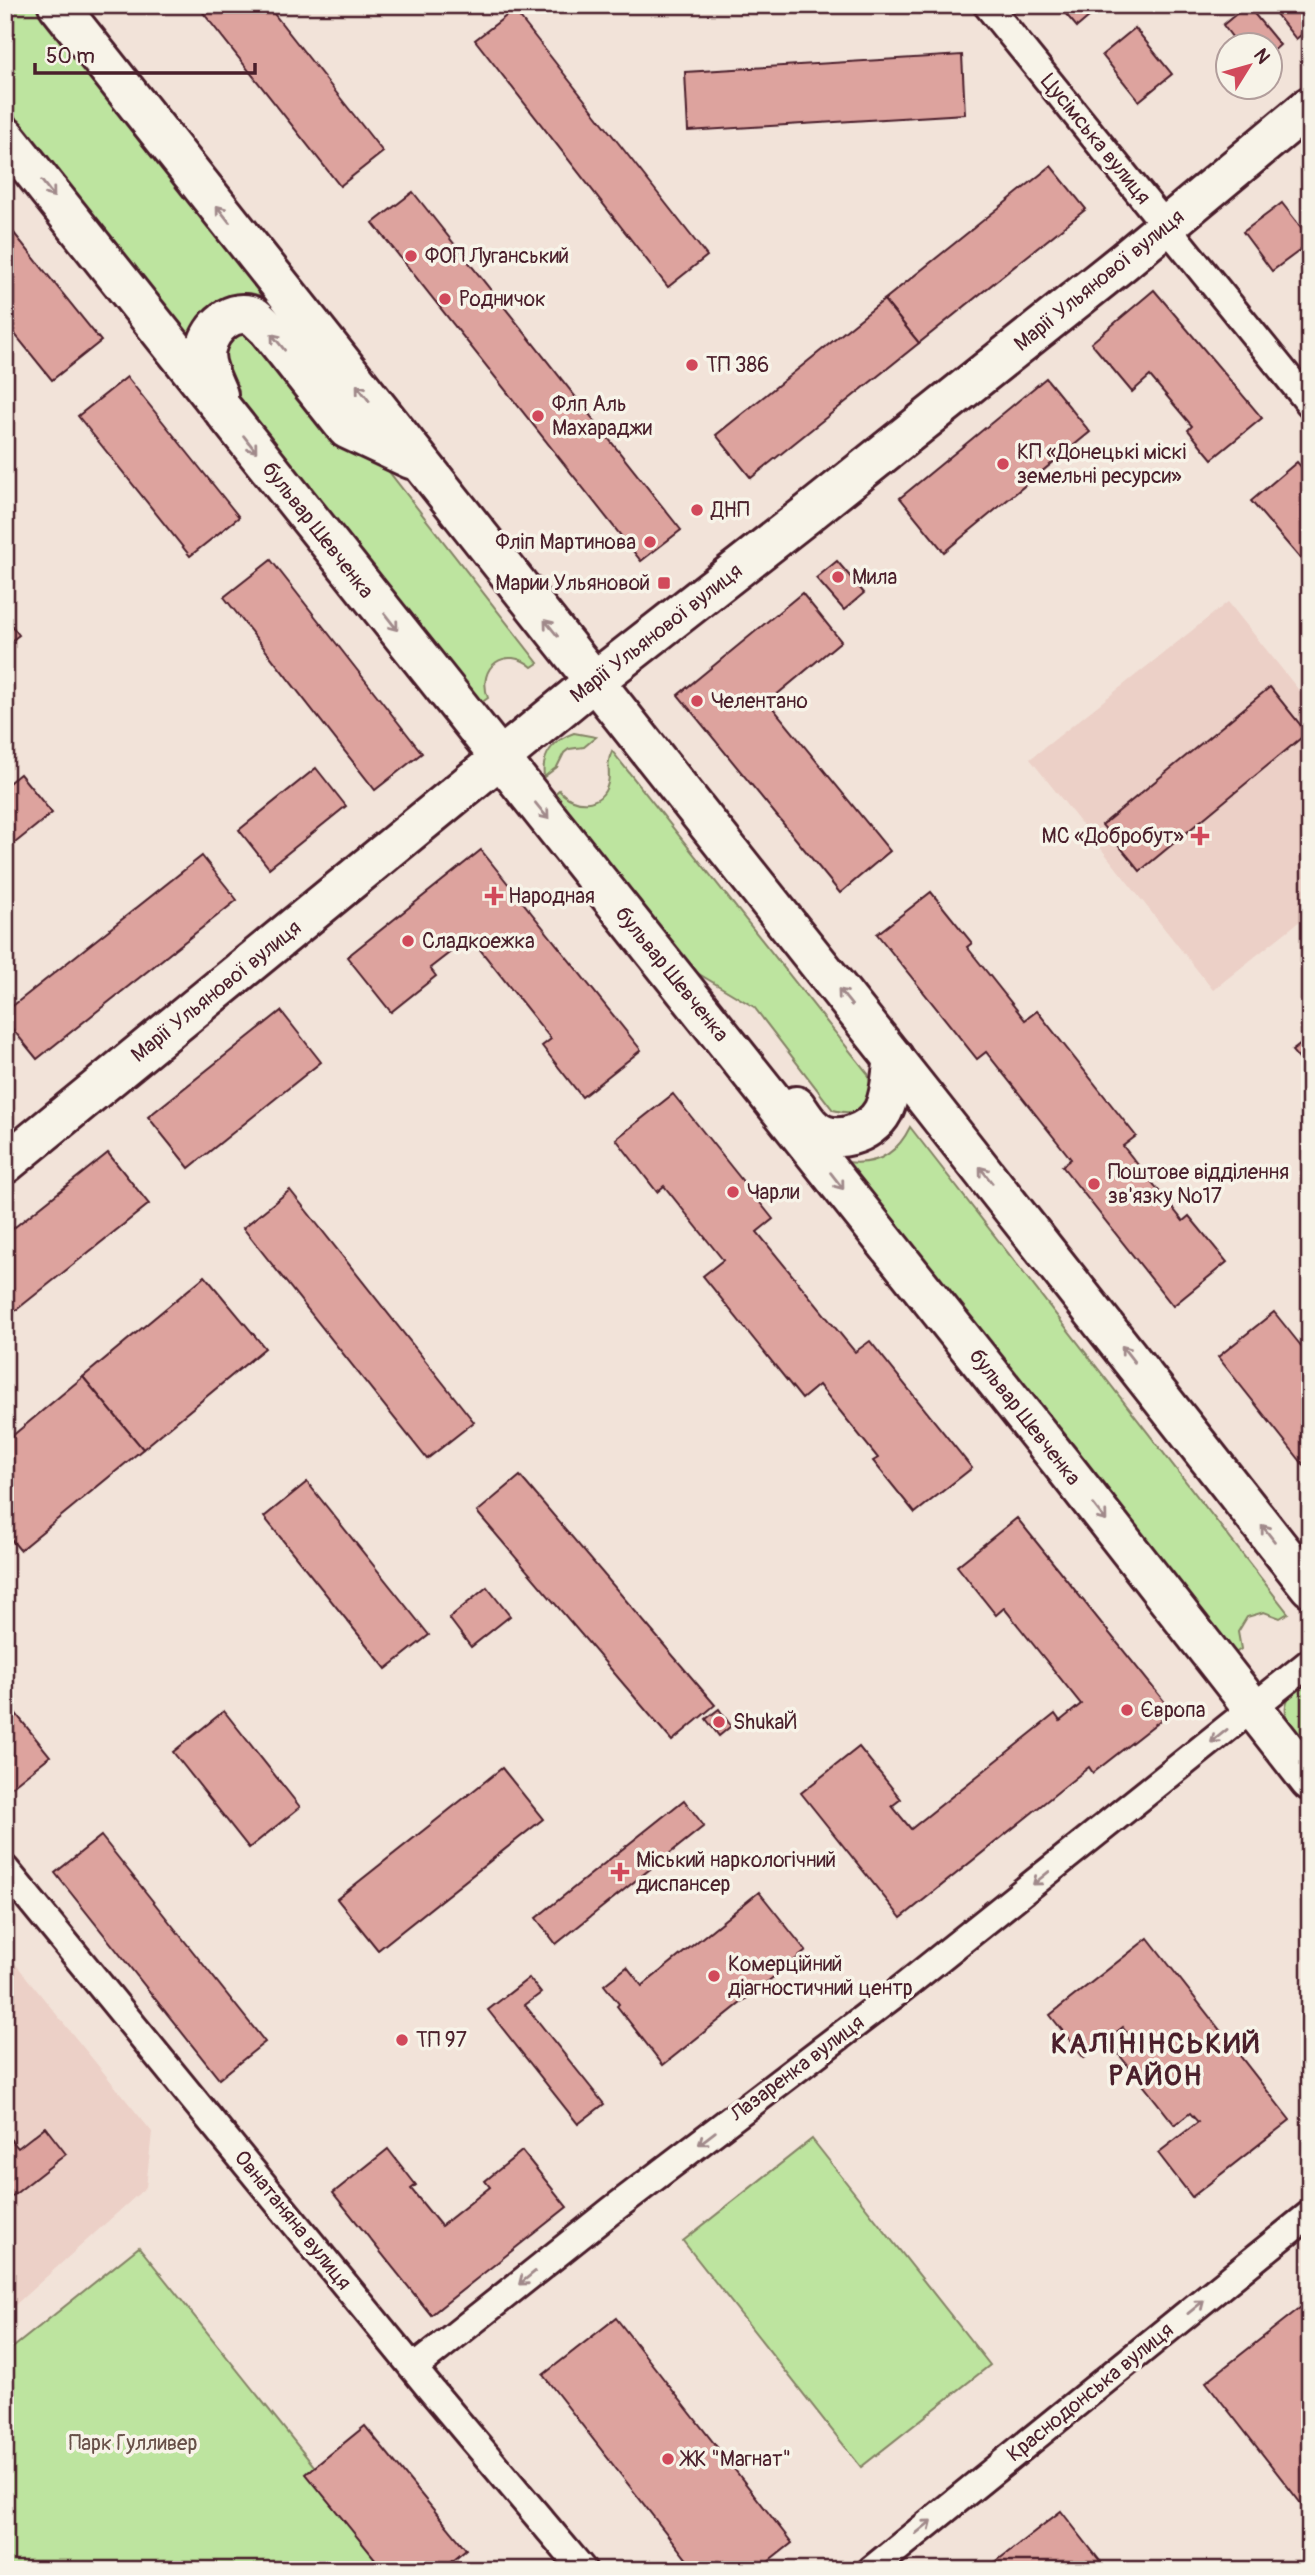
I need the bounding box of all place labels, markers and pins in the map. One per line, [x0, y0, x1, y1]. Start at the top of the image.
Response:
place label: ФОП Луганський [425, 243, 569, 270]
marker: ФОП Луганський [403, 248, 419, 264]
place label: Родничок [459, 286, 546, 313]
marker: Родничок [437, 291, 453, 307]
place label: ТП 386 [706, 352, 769, 379]
marker: ТП 386 [684, 357, 700, 373]
place label: Флп Аль Махараджи [552, 391, 652, 442]
marker: Флп Аль Махараджи [530, 408, 546, 424]
place label: КП «Донецькі міскі земельні ресурси» [1017, 439, 1186, 490]
marker: КП «Донецькі міскі земельні ресурси» [995, 456, 1011, 472]
place label: ДНП [710, 497, 750, 524]
marker: ДНП [689, 502, 705, 518]
place label: Фліп Мартинова [495, 529, 636, 556]
marker: Фліп Мартинова [642, 534, 658, 550]
place label: Мила [852, 564, 897, 591]
marker: Мила [830, 569, 846, 585]
place label: Марии Ульяновой [495, 570, 650, 597]
marker: Марии Ульяновой [656, 575, 672, 591]
place label: Челентано [711, 688, 808, 715]
marker: Челентано [689, 693, 705, 709]
place label: МС «Добробут» [1042, 823, 1184, 850]
marker: МС «Добробут» [1190, 826, 1210, 846]
place label: Народная [508, 883, 595, 910]
marker: Народная [486, 888, 502, 904]
place label: Сладкоежка [422, 928, 535, 955]
marker: Сладкоежка [400, 933, 416, 949]
place label: Поштове відділення зв'язку №17 [1108, 1159, 1289, 1210]
marker: Поштове відділення зв'язку №17 [1086, 1176, 1102, 1192]
place label: Чарли [747, 1179, 800, 1206]
marker: Чарли [725, 1184, 741, 1200]
place label: Європа [1141, 1697, 1206, 1724]
marker: Європа [1119, 1702, 1135, 1718]
place label: ShukaЙ [733, 1709, 797, 1736]
marker: ShukaЙ [711, 1714, 727, 1730]
place label: Міський наркологічний диспансер [636, 1847, 836, 1898]
marker: Міський наркологічний диспансер [610, 1862, 630, 1882]
place label: Комерційний діагностичний центр [728, 1951, 913, 2002]
marker: Комерційний діагностичний центр [706, 1968, 722, 1984]
place label: ТП 97 [416, 2027, 467, 2054]
marker: ТП 97 [394, 2032, 410, 2048]
place label: ЖК "Магнат" [679, 2446, 791, 2473]
marker: ЖК "Магнат" [660, 2451, 676, 2467]

